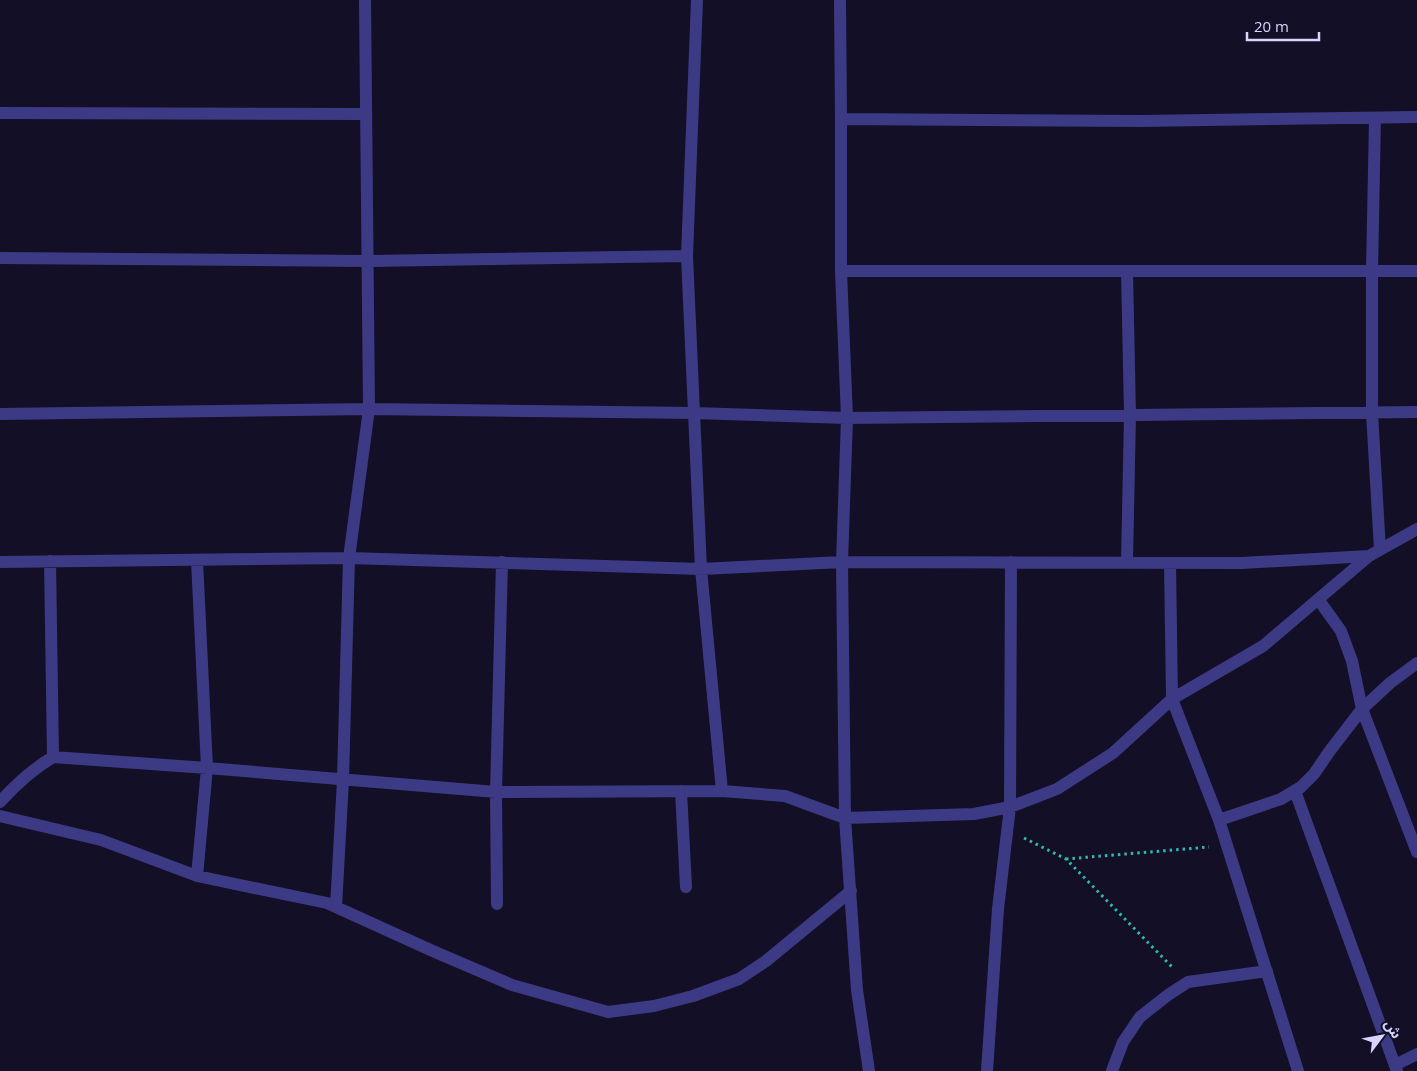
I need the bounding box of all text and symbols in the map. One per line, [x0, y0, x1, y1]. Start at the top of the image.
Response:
scale bar [1247, 10, 1320, 42]
text: 20 m [1254, 16, 1289, 36]
north arrow [1357, 1011, 1407, 1061]
text: ش [1380, 1016, 1407, 1042]

